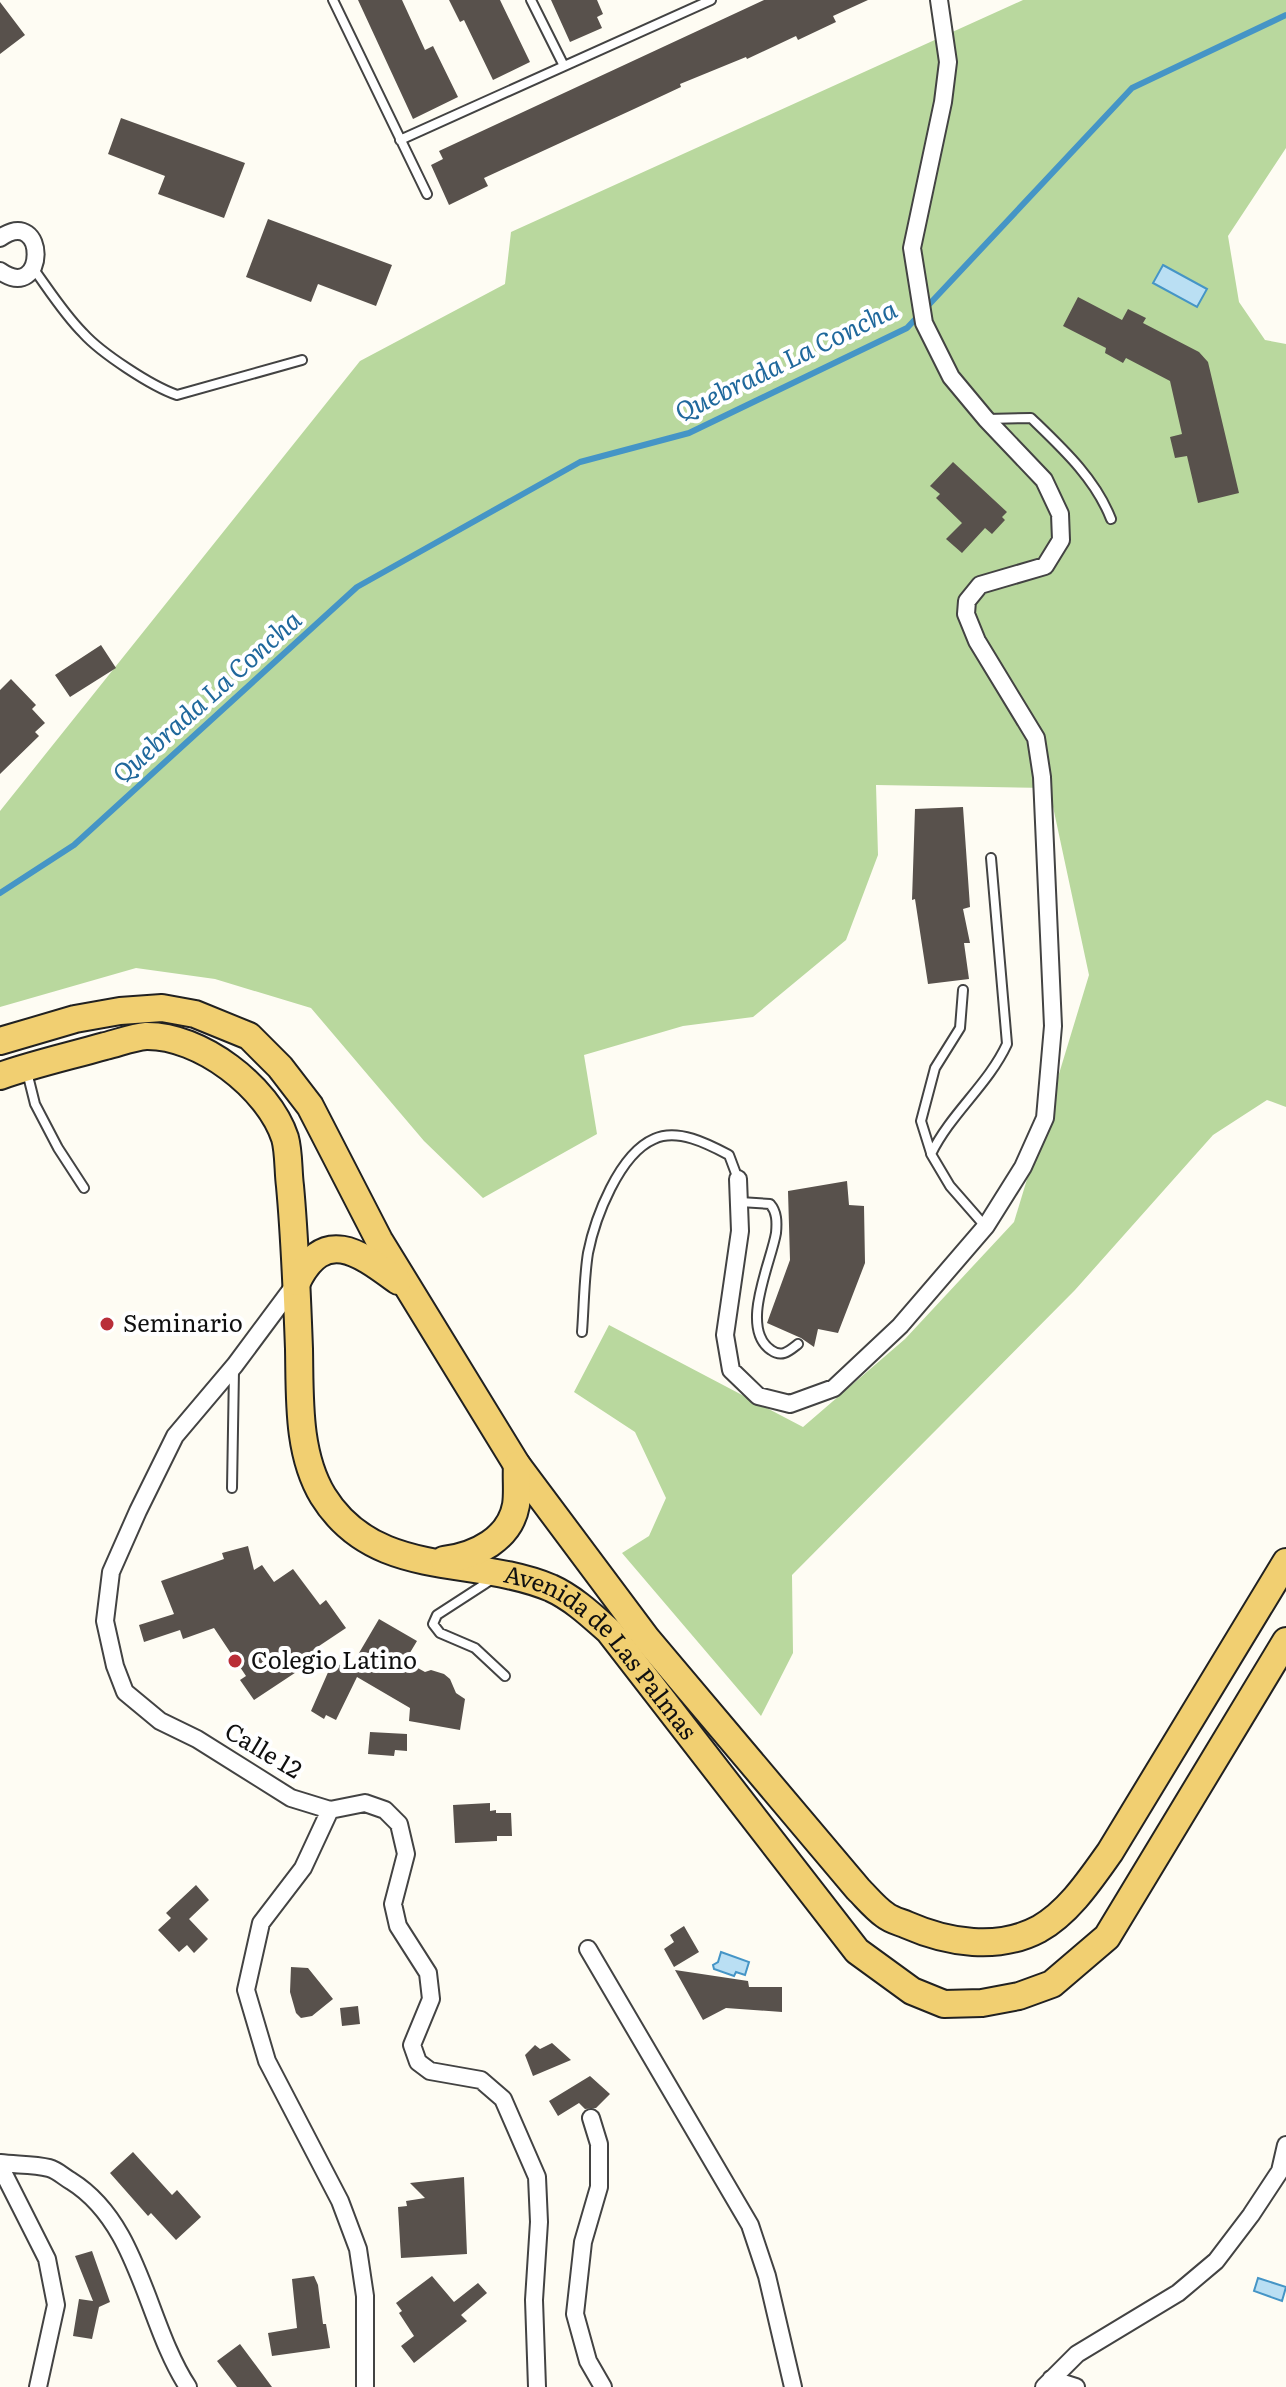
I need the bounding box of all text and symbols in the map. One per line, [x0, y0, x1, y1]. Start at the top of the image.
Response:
water label: Quebrada La Concha [667, 288, 903, 430]
water label: Quebrada La Concha [102, 599, 309, 791]
place label: Seminario [123, 1304, 243, 1339]
marker: Seminario [98, 1315, 116, 1333]
street label: Avenida de Las Palmas [501, 1555, 707, 1746]
place label: Colegio Latino [251, 1641, 417, 1676]
marker: Colegio Latino [226, 1652, 244, 1670]
street label: Calle 12 [219, 1712, 310, 1786]

